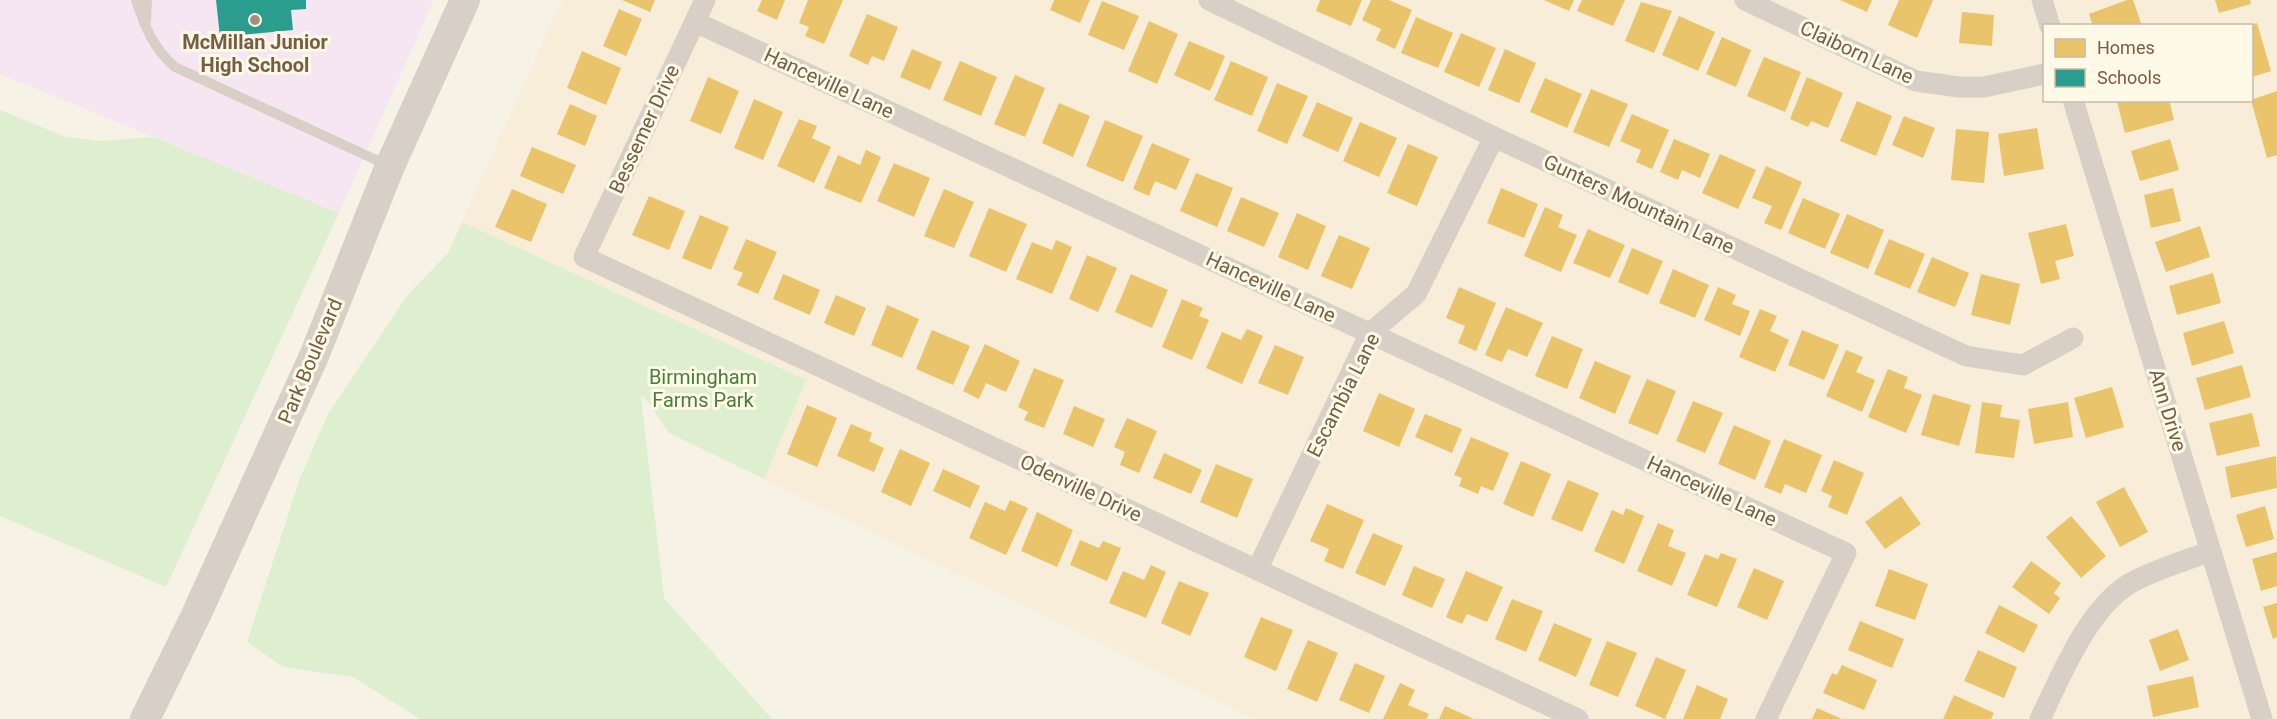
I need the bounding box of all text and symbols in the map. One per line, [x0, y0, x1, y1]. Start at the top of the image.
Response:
marker: McMillan Junior High School [248, 13, 262, 27]
street label: Claiborn Lane [1796, 15, 1918, 89]
legend [2043, 24, 2253, 102]
place label: McMillan Junior High School [182, 30, 329, 77]
text: Homes [2097, 37, 2155, 58]
street label: Hanceville Lane [760, 42, 898, 124]
street label: Bessemer Drive [604, 61, 684, 197]
text: Schools [2097, 67, 2161, 88]
street label: Gunters Mountain Lane [1540, 149, 1738, 259]
street label: Hanceville Lane [1202, 246, 1340, 328]
street label: Park Boulevard [273, 295, 347, 427]
street label: Escambia Lane [1301, 329, 1385, 461]
park label: Birmingham Farms Park [649, 365, 757, 412]
street label: Ann Drive [2144, 366, 2192, 454]
street label: Odenville Drive [1016, 449, 1146, 527]
street label: Hanceville Lane [1643, 450, 1781, 532]

